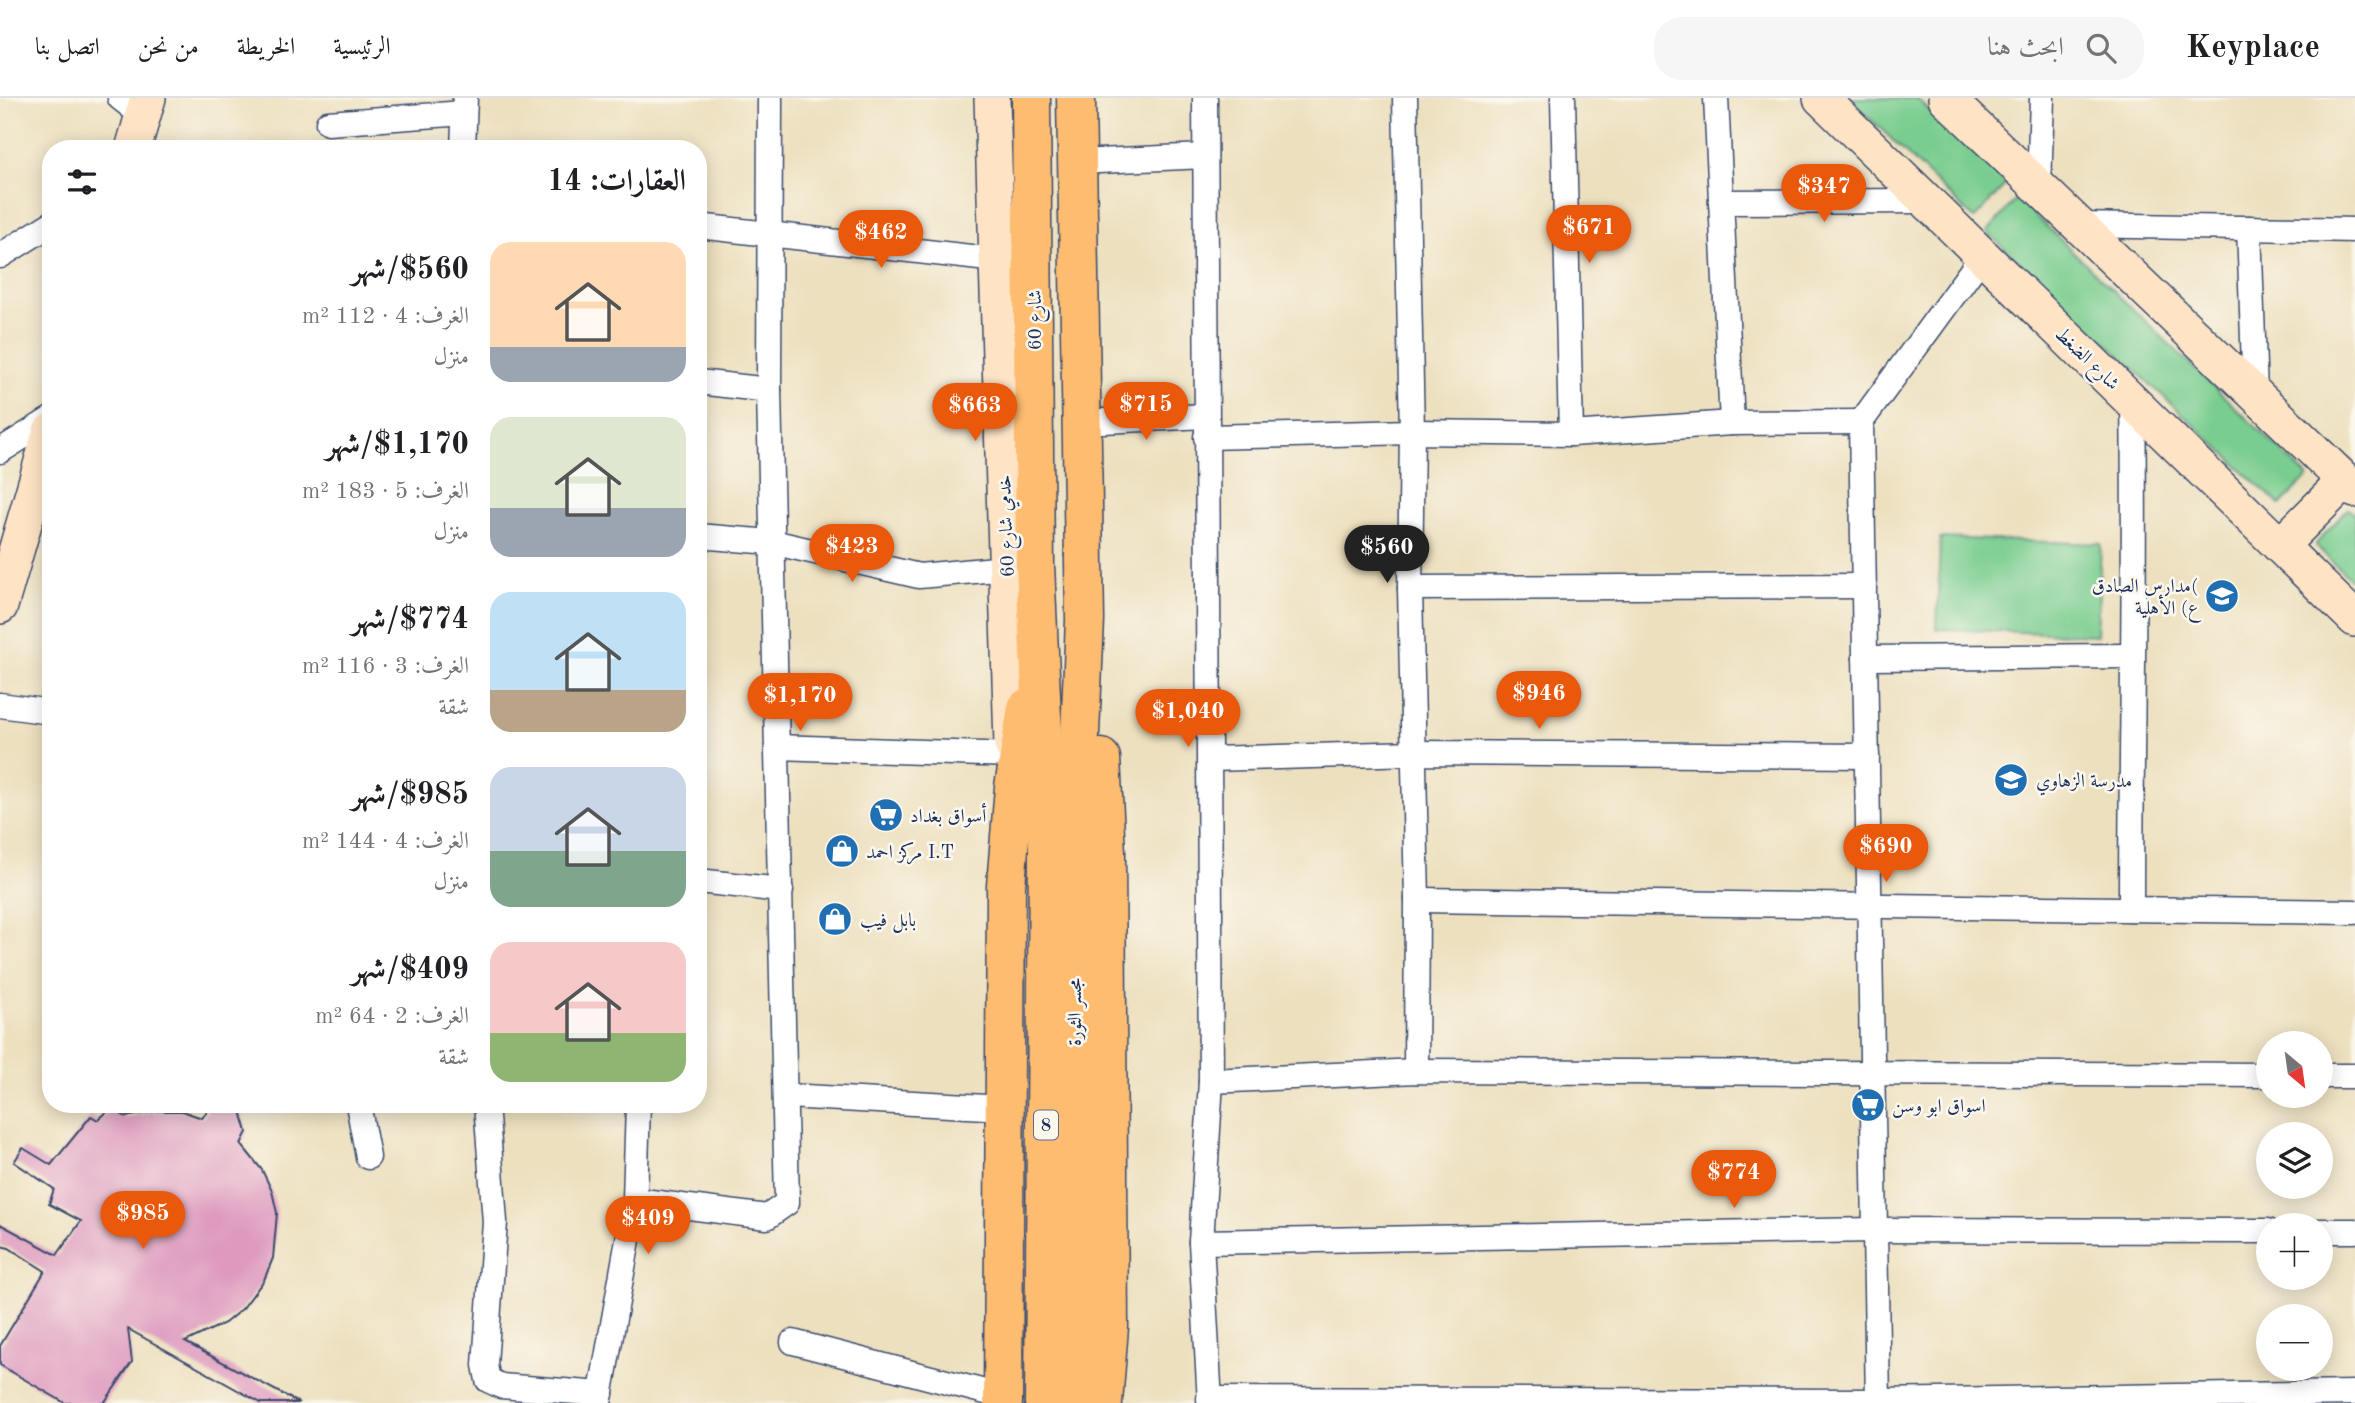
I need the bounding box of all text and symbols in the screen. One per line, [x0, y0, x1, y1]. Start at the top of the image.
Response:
search box [1654, 17, 2144, 80]
icon: search [2082, 29, 2120, 67]
text: Keyplace [2186, 32, 2320, 65]
text: ابحث هنا [1987, 35, 2064, 61]
text: اتصل بنا [35, 36, 100, 60]
text: من نحن [138, 36, 199, 60]
text: الخريطة [237, 36, 295, 60]
text: الرئيسية [333, 36, 391, 60]
icon: filters [63, 163, 101, 201]
pin: $347 [1783, 164, 1865, 224]
text: العقارات: 14 [547, 167, 686, 197]
text: $347 [1797, 175, 1851, 198]
pin: $671 [1548, 206, 1630, 265]
pin: $462 [840, 211, 922, 270]
text: $671 [1562, 216, 1616, 239]
text: $462 [854, 221, 908, 244]
text: $560/شهر [351, 255, 469, 285]
icon: home [546, 270, 630, 354]
street label: شارع 60 [1027, 290, 1050, 350]
text: الغرف: 4 · 112 m² [302, 305, 469, 328]
street label: شارع الضغط [2048, 324, 2123, 398]
text: منزل [434, 346, 469, 369]
pin: $715 [1105, 382, 1187, 442]
pin: $663 [934, 384, 1016, 443]
text: $715 [1119, 393, 1173, 416]
text: $663 [948, 394, 1002, 417]
text: $1,170/شهر [326, 430, 469, 460]
icon: home [546, 445, 630, 529]
street label: خدمي شارع 60 [996, 474, 1023, 577]
text: الغرف: 5 · 183 m² [302, 480, 469, 503]
text: منزل [434, 521, 469, 544]
pin: $423 [811, 524, 893, 584]
pin: $560 [1346, 526, 1428, 585]
text: $423 [825, 535, 879, 558]
text: $560 [1360, 536, 1414, 559]
place label: مدارس الصادق( ع) الأهلية [2092, 577, 2202, 623]
school or university icon: مدارس الصادق( ع) الأهلية [2203, 577, 2241, 615]
text: $774/شهر [351, 605, 469, 635]
icon: home [546, 620, 630, 704]
text: الغرف: 3 · 116 m² [302, 655, 469, 678]
pin: $946 [1498, 672, 1580, 731]
pin: $1,170 [743, 674, 857, 733]
text: $946 [1512, 682, 1566, 705]
text: $1,170 [763, 684, 837, 707]
pin: $1,040 [1131, 690, 1245, 749]
text: شقة [439, 696, 469, 719]
text: $1,040 [1151, 700, 1225, 723]
school or university icon: مدرسة الزهاوي [1992, 761, 2030, 799]
place label: مدرسة الزهاوي [2036, 771, 2132, 796]
text: $985/شهر [351, 780, 469, 810]
icon: home [546, 795, 630, 879]
supermarket icon: أسواق بغداد [867, 796, 905, 834]
place label: أسواق بغداد [910, 803, 987, 828]
pin: $690 [1845, 824, 1927, 884]
text: الغرف: 4 · 144 m² [302, 830, 469, 853]
shop icon: مركز احمد I.T [823, 832, 861, 870]
text: $690 [1859, 835, 1913, 858]
place label: مركز احمد I.T [866, 842, 954, 865]
text: منزل [434, 871, 469, 894]
shop icon: بابل فيب [816, 900, 854, 938]
place label: بابل فيب [860, 912, 916, 933]
text: $409/شهر [351, 955, 469, 985]
icon: home [546, 970, 630, 1054]
street label: مجسر الثورة [1067, 978, 1087, 1046]
text: الغرف: 2 · 64 m² [315, 1005, 469, 1028]
north arrow [2256, 1031, 2333, 1108]
map controls [2256, 1031, 2333, 1381]
text: شقة [439, 1046, 469, 1069]
supermarket icon: اسواق ابو وسن [1849, 1086, 1887, 1124]
place label: اسواق ابو وسن [1892, 1098, 1986, 1119]
road number: 8 [1034, 1110, 1058, 1140]
button: layers [2256, 1122, 2333, 1199]
pin: $774 [1693, 1150, 1775, 1210]
text: $774 [1707, 1161, 1761, 1184]
pin: $985 [102, 1192, 184, 1251]
pin: $409 [607, 1196, 689, 1256]
text: $985 [116, 1202, 170, 1225]
text: $409 [621, 1207, 675, 1230]
button: + [2256, 1213, 2333, 1290]
button: − [2256, 1304, 2333, 1381]

